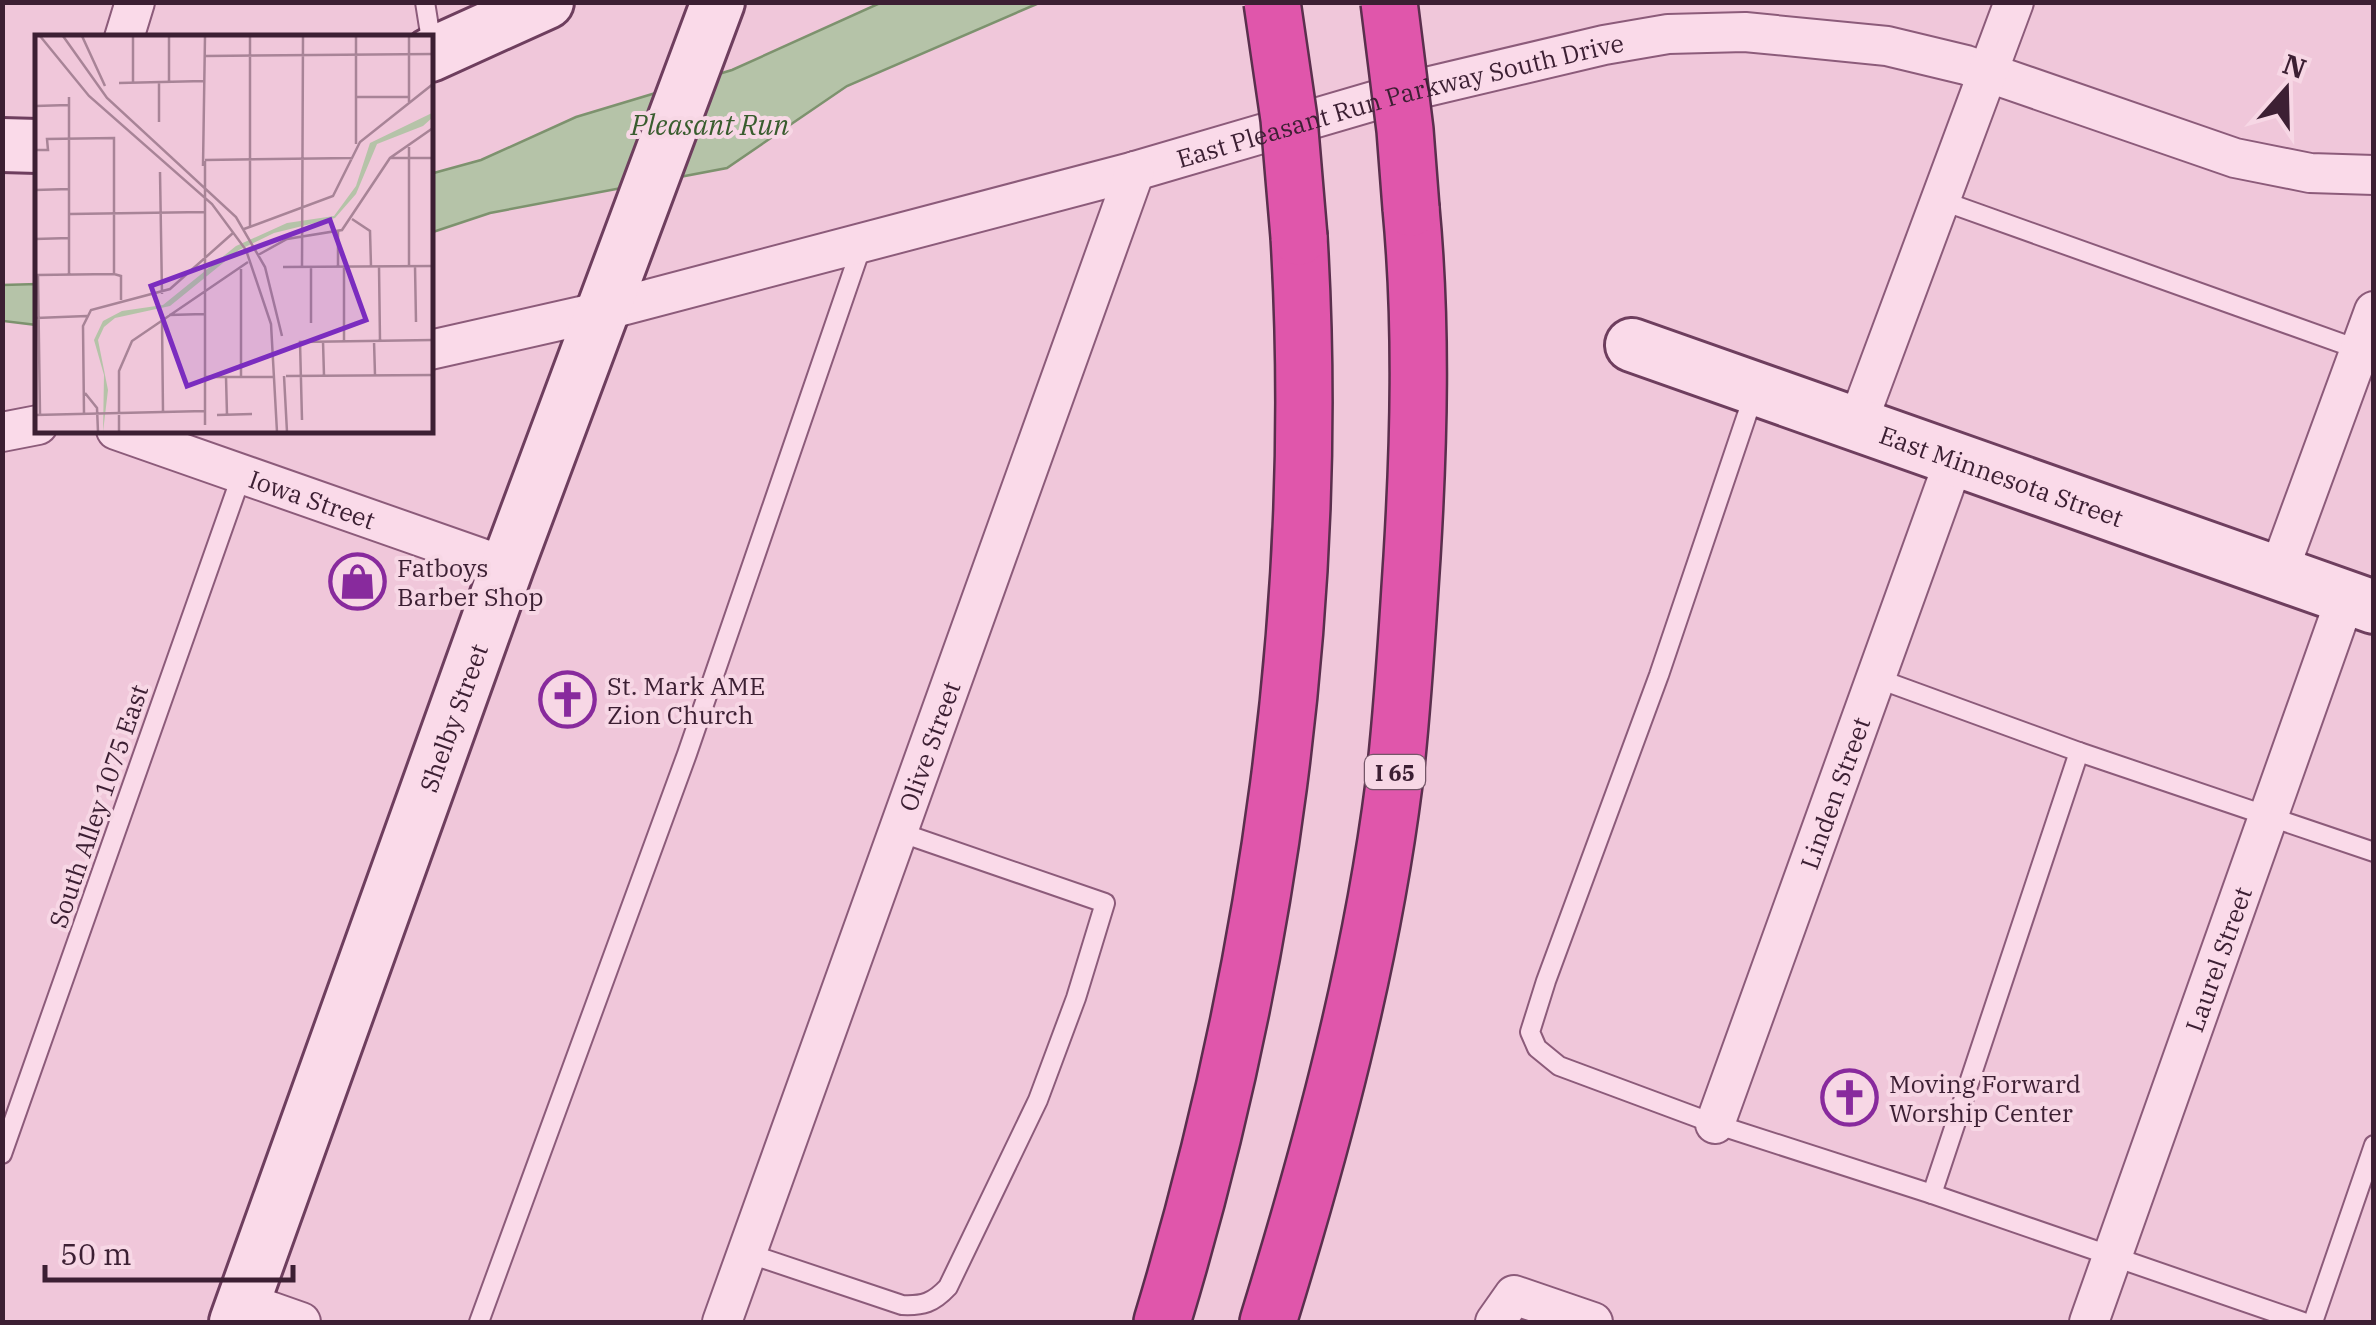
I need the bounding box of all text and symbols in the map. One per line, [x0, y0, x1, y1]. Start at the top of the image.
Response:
street label: East Pleasant Run Parkway South Drive [1172, 25, 1626, 174]
inset map [35, 35, 432, 432]
north arrow [2236, 40, 2336, 140]
text: N [2278, 45, 2311, 87]
water label: Pleasant Run [630, 106, 789, 143]
street label: East Minnesota Street [1875, 417, 2128, 534]
street label: Iowa Street [245, 461, 380, 536]
shop icon: Fatboys Barber Shop [328, 551, 388, 611]
place label: Fatboys Barber Shop [397, 551, 544, 613]
street label: Shelby Street [411, 639, 495, 797]
church icon: St. Mark AME Zion Church [538, 669, 598, 729]
place label: St. Mark AME Zion Church [607, 669, 765, 731]
street label: Olive Street [890, 676, 967, 815]
street label: South Alley 1075 East [41, 680, 155, 932]
street label: Linden Street [1792, 712, 1877, 873]
road number: I 65 [1365, 755, 1425, 789]
street label: Laurel Street [2177, 882, 2259, 1036]
church icon: Moving Forward Worship Center [1820, 1067, 1880, 1127]
place label: Moving Forward Worship Center [1889, 1067, 2081, 1129]
scale bar [45, 1220, 292, 1282]
text: 50 m [60, 1234, 132, 1273]

